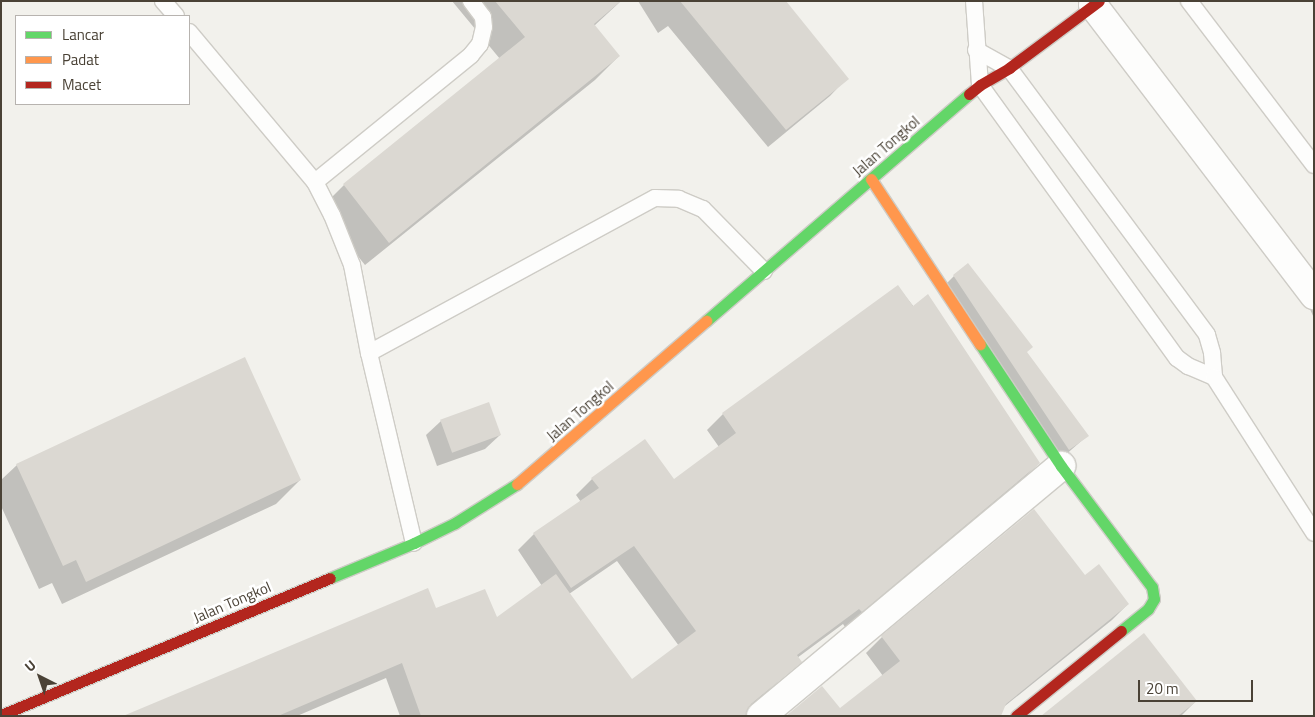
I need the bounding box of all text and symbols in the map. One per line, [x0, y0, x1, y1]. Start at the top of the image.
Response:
legend [15, 15, 190, 105]
text: Lancar [62, 23, 104, 46]
text: Padat [62, 48, 99, 71]
text: Macet [62, 73, 101, 96]
street label: Jalan Tongkol [849, 112, 923, 180]
street label: Jalan Tongkol [543, 377, 617, 445]
street label: Jalan Tongkol [190, 578, 274, 626]
north arrow [15, 652, 65, 702]
text: U [19, 654, 40, 676]
scale bar [1140, 670, 1255, 702]
text: 20 m [1146, 677, 1179, 700]

